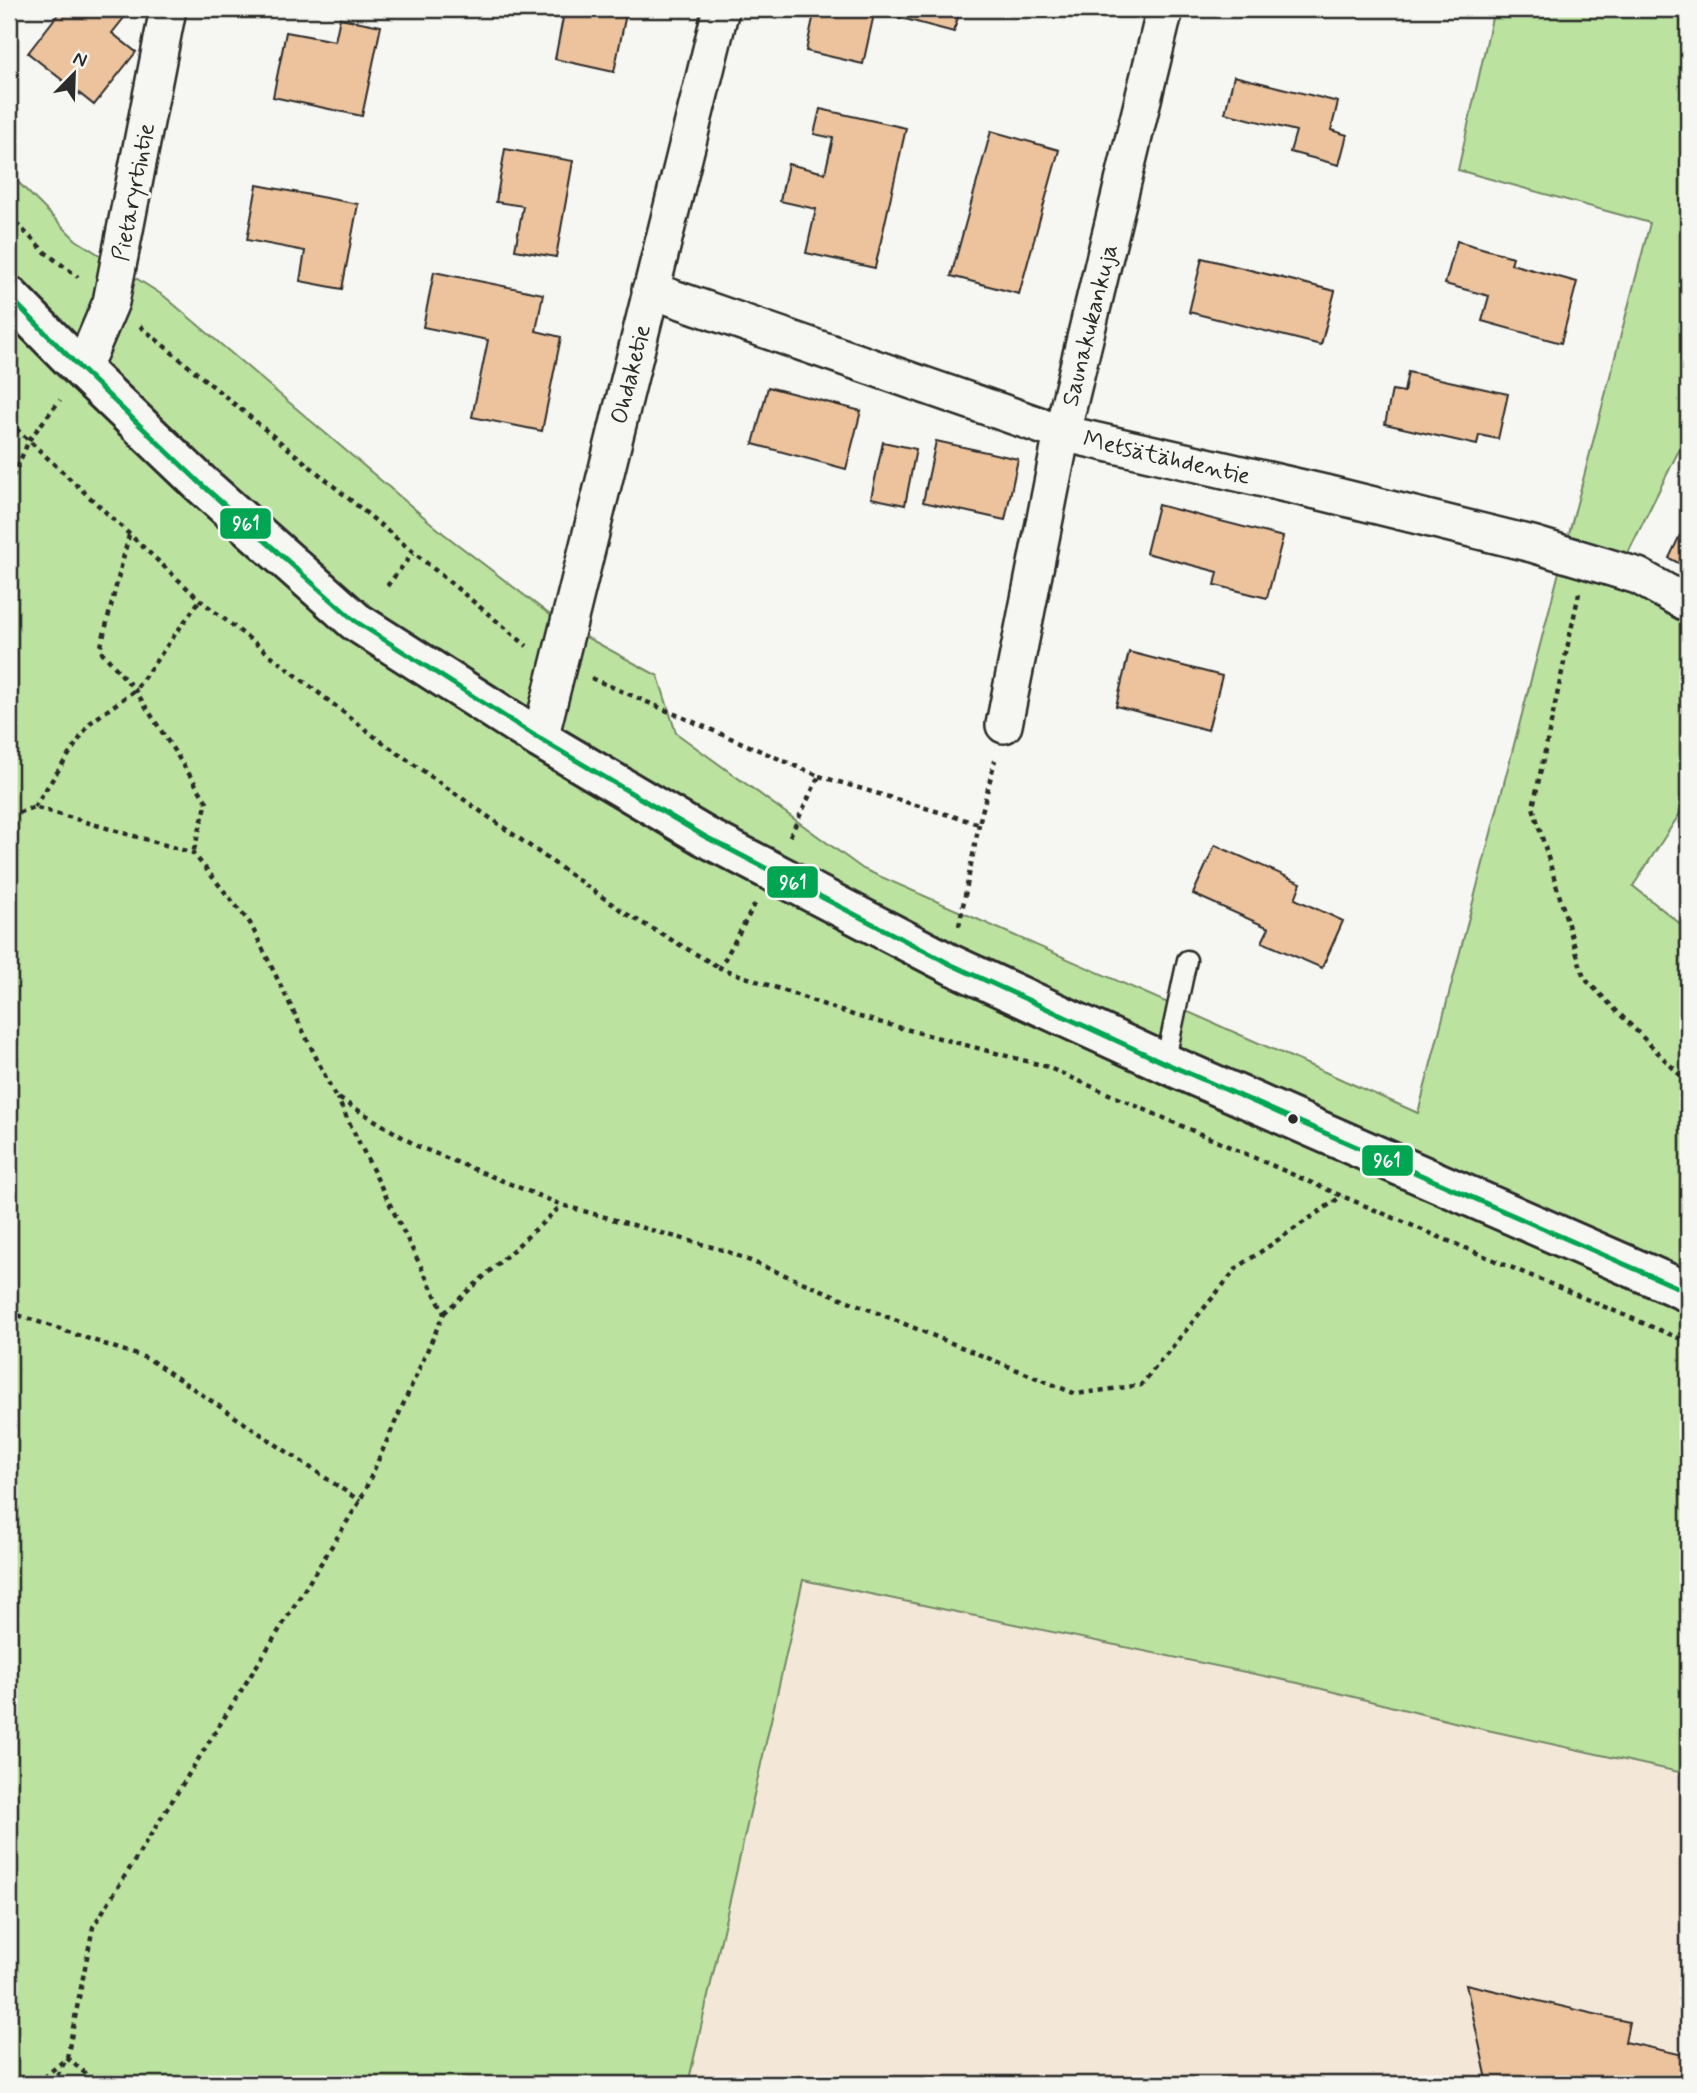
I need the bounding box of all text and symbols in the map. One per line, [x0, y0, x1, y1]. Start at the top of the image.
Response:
north arrow [38, 38, 108, 108]
text: N [69, 46, 91, 74]
street label: Pietaryrtintie [106, 120, 163, 264]
street label: Saunakukankuja [1055, 241, 1126, 410]
street label: Ohdaketie [604, 321, 659, 427]
street label: Metsätähdentie [1080, 424, 1254, 493]
line badge: 961 [219, 507, 272, 540]
text: 961 [232, 512, 260, 537]
line badge: 961 [766, 865, 819, 899]
text: 961 [779, 871, 807, 896]
unlabelled marker [1286, 1112, 1300, 1126]
line badge: 961 [1361, 1144, 1414, 1177]
text: 961 [1373, 1149, 1401, 1174]

